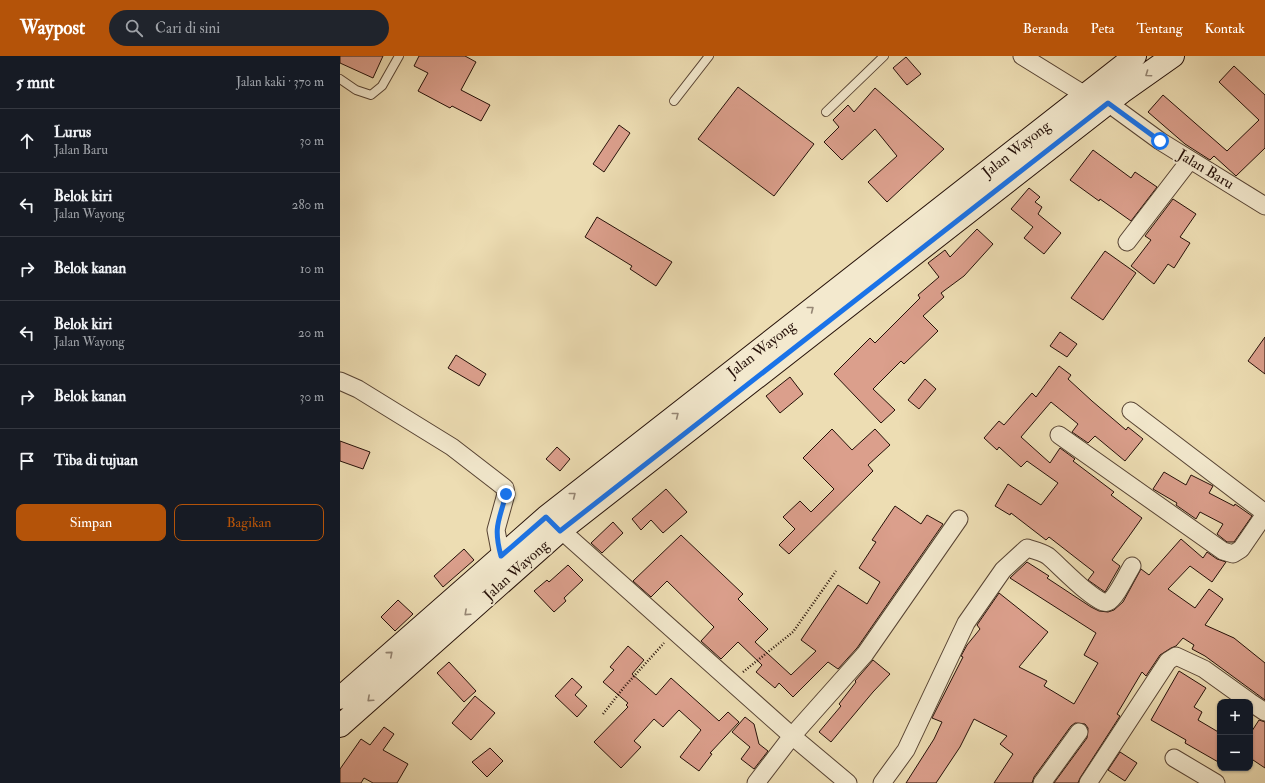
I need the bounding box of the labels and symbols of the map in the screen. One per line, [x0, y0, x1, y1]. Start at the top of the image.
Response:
one-way arrow [1145, 69, 1152, 76]
street label: Jalan Wayong [978, 116, 1055, 183]
route start [1151, 132, 1169, 150]
street label: Jalan Baru [1173, 145, 1237, 195]
one-way arrow [807, 307, 814, 314]
street label: Jalan Wayong [723, 316, 800, 383]
one-way arrow [671, 413, 678, 420]
route end [497, 485, 515, 503]
one-way arrow [569, 493, 576, 500]
street label: Jalan Wayong [479, 536, 554, 606]
one-way arrow [465, 608, 472, 615]
one-way arrow [386, 651, 393, 658]
one-way arrow [367, 695, 375, 702]

